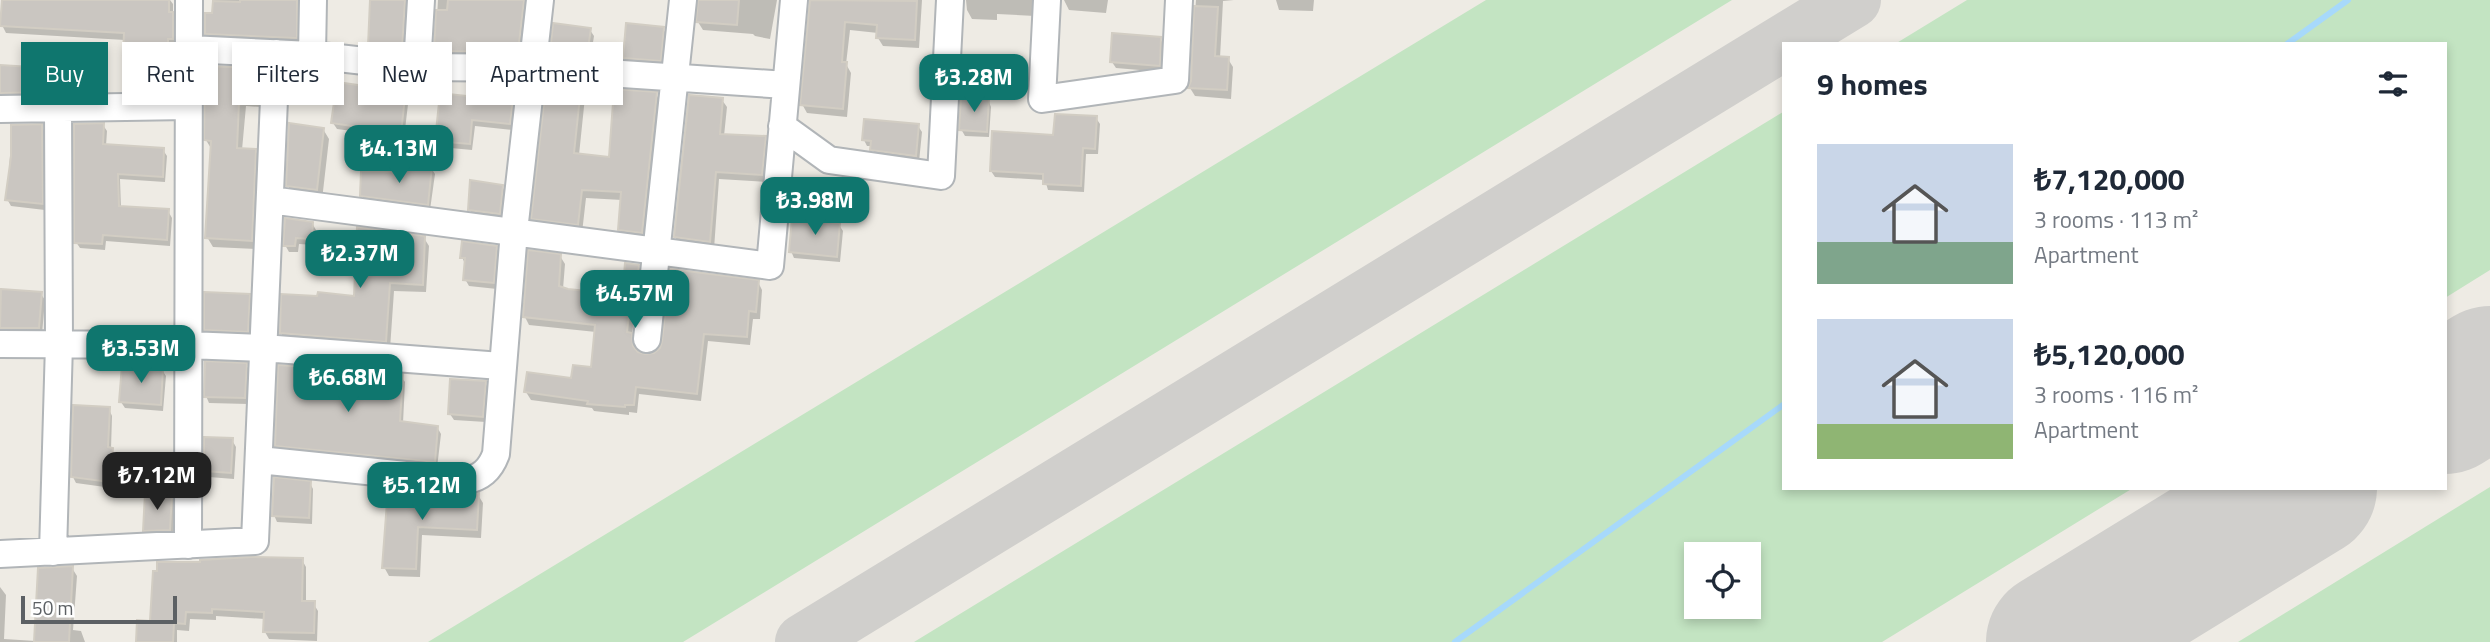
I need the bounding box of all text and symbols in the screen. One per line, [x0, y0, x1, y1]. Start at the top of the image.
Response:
chip: Buy [21, 42, 108, 105]
chip: Rent [122, 42, 218, 105]
chip: Filters [232, 42, 344, 105]
chip: New [358, 42, 452, 105]
chip: Apartment [466, 42, 623, 105]
pin: ₺3.28M [917, 54, 1031, 114]
text: ₺3.28M [935, 59, 1013, 94]
text: 9 homes [1817, 61, 1928, 107]
icon: filters [2374, 65, 2412, 103]
pin: ₺4.13M [342, 125, 456, 185]
text: ₺4.13M [360, 130, 438, 165]
text: ₺7,120,000 [2034, 156, 2185, 202]
icon: home [1873, 172, 1957, 256]
pin: ₺3.98M [758, 177, 872, 237]
text: ₺3.98M [776, 182, 854, 217]
text: 3 rooms · 113 m² [2034, 202, 2198, 237]
pin: ₺2.37M [303, 230, 417, 290]
text: ₺2.37M [321, 235, 399, 270]
text: Apartment [2034, 237, 2139, 272]
pin: ₺4.57M [578, 270, 692, 330]
text: ₺4.57M [596, 275, 674, 310]
pin: ₺3.53M [84, 326, 198, 385]
text: ₺3.53M [102, 330, 180, 365]
text: ₺5,120,000 [2034, 331, 2185, 377]
icon: home [1873, 347, 1957, 431]
pin: ₺6.68M [291, 354, 405, 414]
text: ₺6.68M [309, 359, 387, 394]
text: 3 rooms · 116 m² [2034, 377, 2198, 412]
text: Apartment [2034, 412, 2139, 447]
pin: ₺7.12M [100, 452, 214, 512]
text: ₺7.12M [118, 457, 196, 492]
pin: ₺5.12M [365, 462, 479, 522]
text: ₺5.12M [383, 467, 461, 502]
map controls [1684, 542, 1761, 619]
button: locate [1684, 542, 1761, 619]
scale bar [21, 593, 177, 625]
text: 50 m [32, 593, 73, 622]

